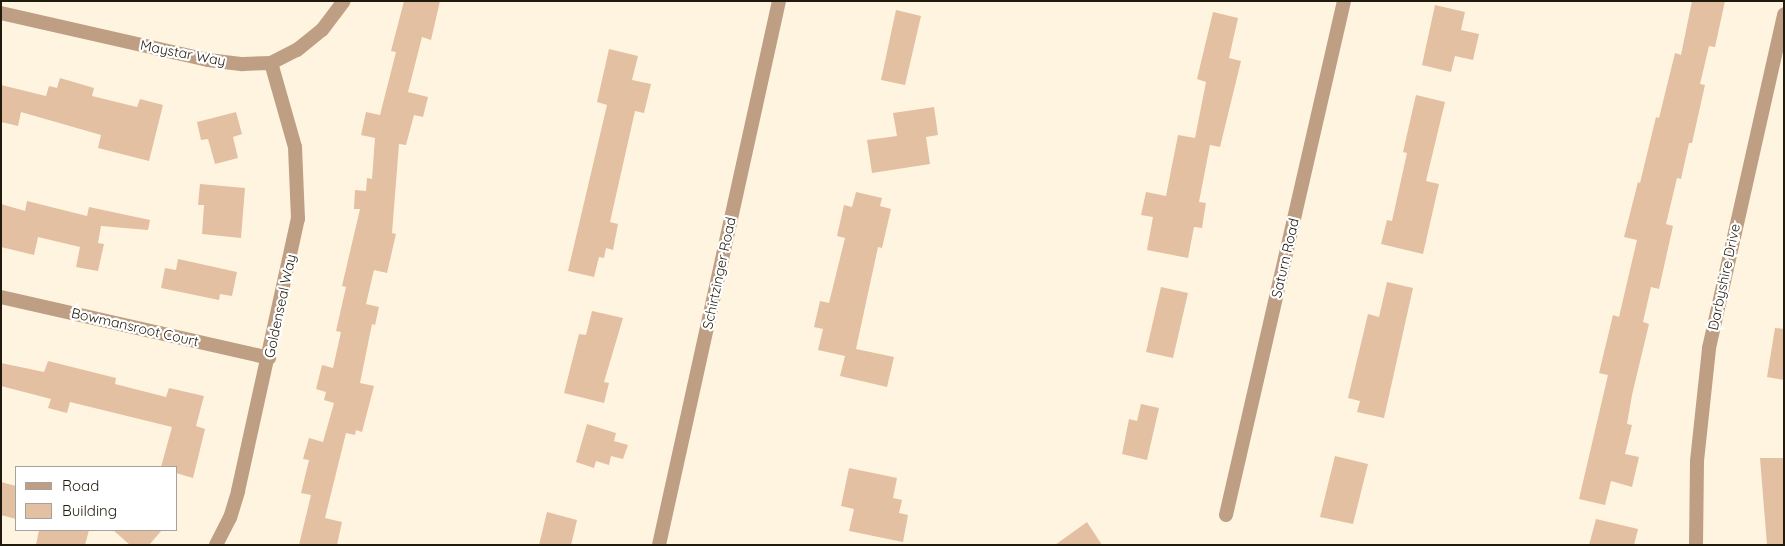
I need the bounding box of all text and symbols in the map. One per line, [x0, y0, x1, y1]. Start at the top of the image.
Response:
street label: Maystar Way [139, 36, 227, 70]
street label: Schirtzinger Road [699, 215, 739, 331]
street label: Saturn Road [1268, 217, 1302, 299]
street label: Darbyshire Drive [1705, 222, 1743, 332]
street label: Goldenseal Way [261, 253, 299, 359]
street label: Bowmansroot Court [70, 304, 200, 350]
legend [15, 466, 178, 531]
text: Road [62, 476, 99, 495]
text: Building [62, 501, 117, 520]

